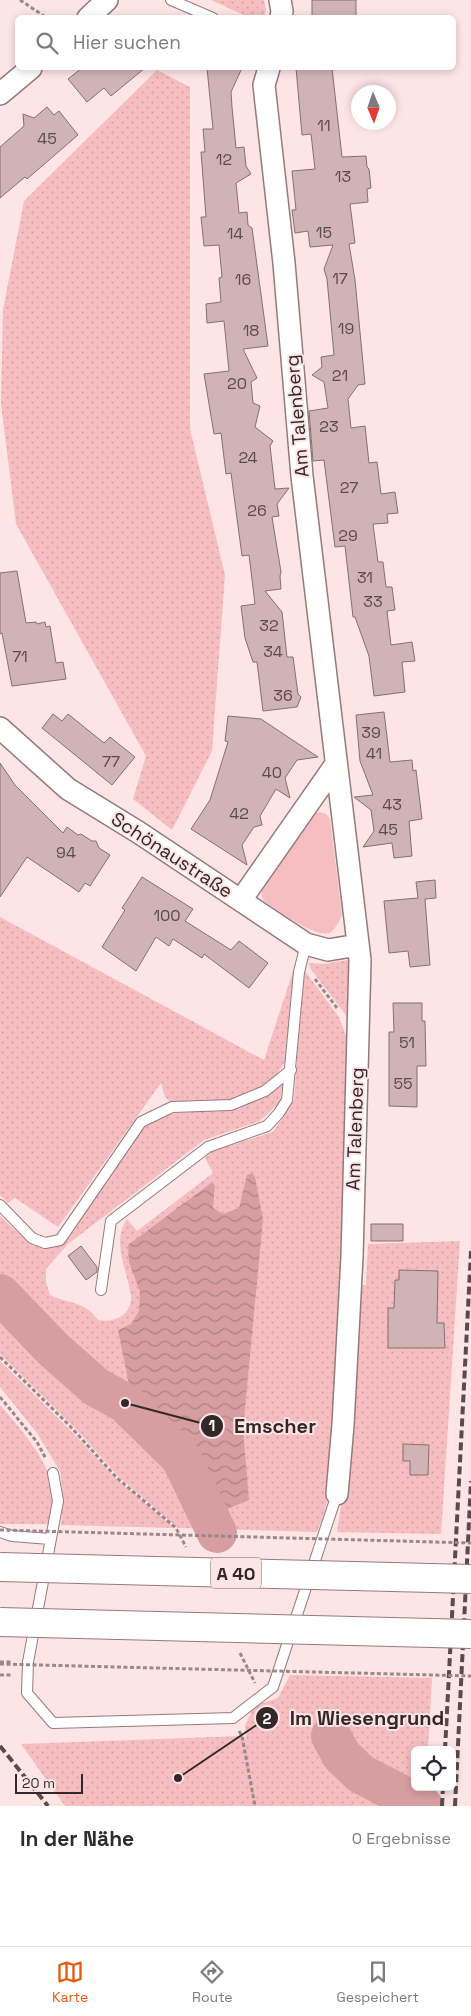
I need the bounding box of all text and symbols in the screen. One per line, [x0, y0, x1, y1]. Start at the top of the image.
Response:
search box [15, 15, 456, 70]
icon: search [33, 29, 61, 57]
text: Hier suchen [73, 30, 181, 55]
north arrow [351, 85, 396, 130]
house number: 11 [317, 115, 331, 136]
house number: 45 [37, 128, 57, 149]
house number: 12 [216, 149, 232, 170]
house number: 13 [335, 166, 351, 187]
house number: 15 [316, 222, 332, 243]
house number: 14 [227, 223, 243, 244]
house number: 17 [332, 268, 348, 289]
house number: 16 [235, 269, 251, 290]
house number: 19 [338, 318, 354, 339]
house number: 18 [243, 320, 259, 341]
street label: Am Talenberg [279, 354, 315, 478]
house number: 21 [332, 365, 348, 386]
house number: 20 [227, 373, 247, 394]
house number: 23 [319, 416, 339, 437]
house number: 24 [238, 447, 258, 468]
house number: 27 [340, 477, 358, 498]
house number: 26 [247, 500, 267, 521]
house number: 29 [338, 525, 358, 546]
house number: 31 [357, 567, 373, 588]
house number: 33 [363, 591, 383, 612]
house number: 32 [259, 615, 279, 636]
house number: 34 [263, 641, 283, 662]
house number: 71 [12, 646, 28, 667]
house number: 36 [273, 685, 293, 706]
house number: 39 [361, 722, 381, 743]
house number: 41 [366, 743, 382, 764]
house number: 77 [102, 751, 120, 772]
house number: 40 [262, 762, 282, 783]
house number: 43 [382, 794, 402, 815]
house number: 42 [229, 803, 249, 824]
street label: Schönaustraße [107, 806, 237, 904]
house number: 45 [378, 819, 398, 840]
house number: 94 [56, 842, 76, 863]
house number: 100 [153, 905, 181, 926]
house number: 51 [399, 1032, 415, 1053]
street label: Am Talenberg [340, 1067, 370, 1191]
house number: 55 [393, 1073, 413, 1094]
callout: Emscher [199, 1408, 326, 1443]
text: Emscher [234, 1413, 316, 1439]
text: 1 [209, 1416, 215, 1435]
road number: A 40 [211, 1558, 261, 1589]
callout: Im Wiesengrund [254, 1701, 454, 1736]
text: Im Wiesengrund [290, 1705, 444, 1731]
text: 2 [263, 1709, 272, 1728]
map controls [411, 1746, 456, 1791]
button: locate [411, 1746, 456, 1791]
scale bar [15, 1771, 82, 1794]
text: 20 m [22, 1774, 55, 1792]
text: In der Nähe [20, 1825, 134, 1852]
text: 0 Ergebnisse [352, 1828, 451, 1849]
tab: Karte [52, 1958, 88, 2006]
tab: Route [192, 1958, 233, 2006]
tab: Gespeichert [336, 1958, 419, 2006]

